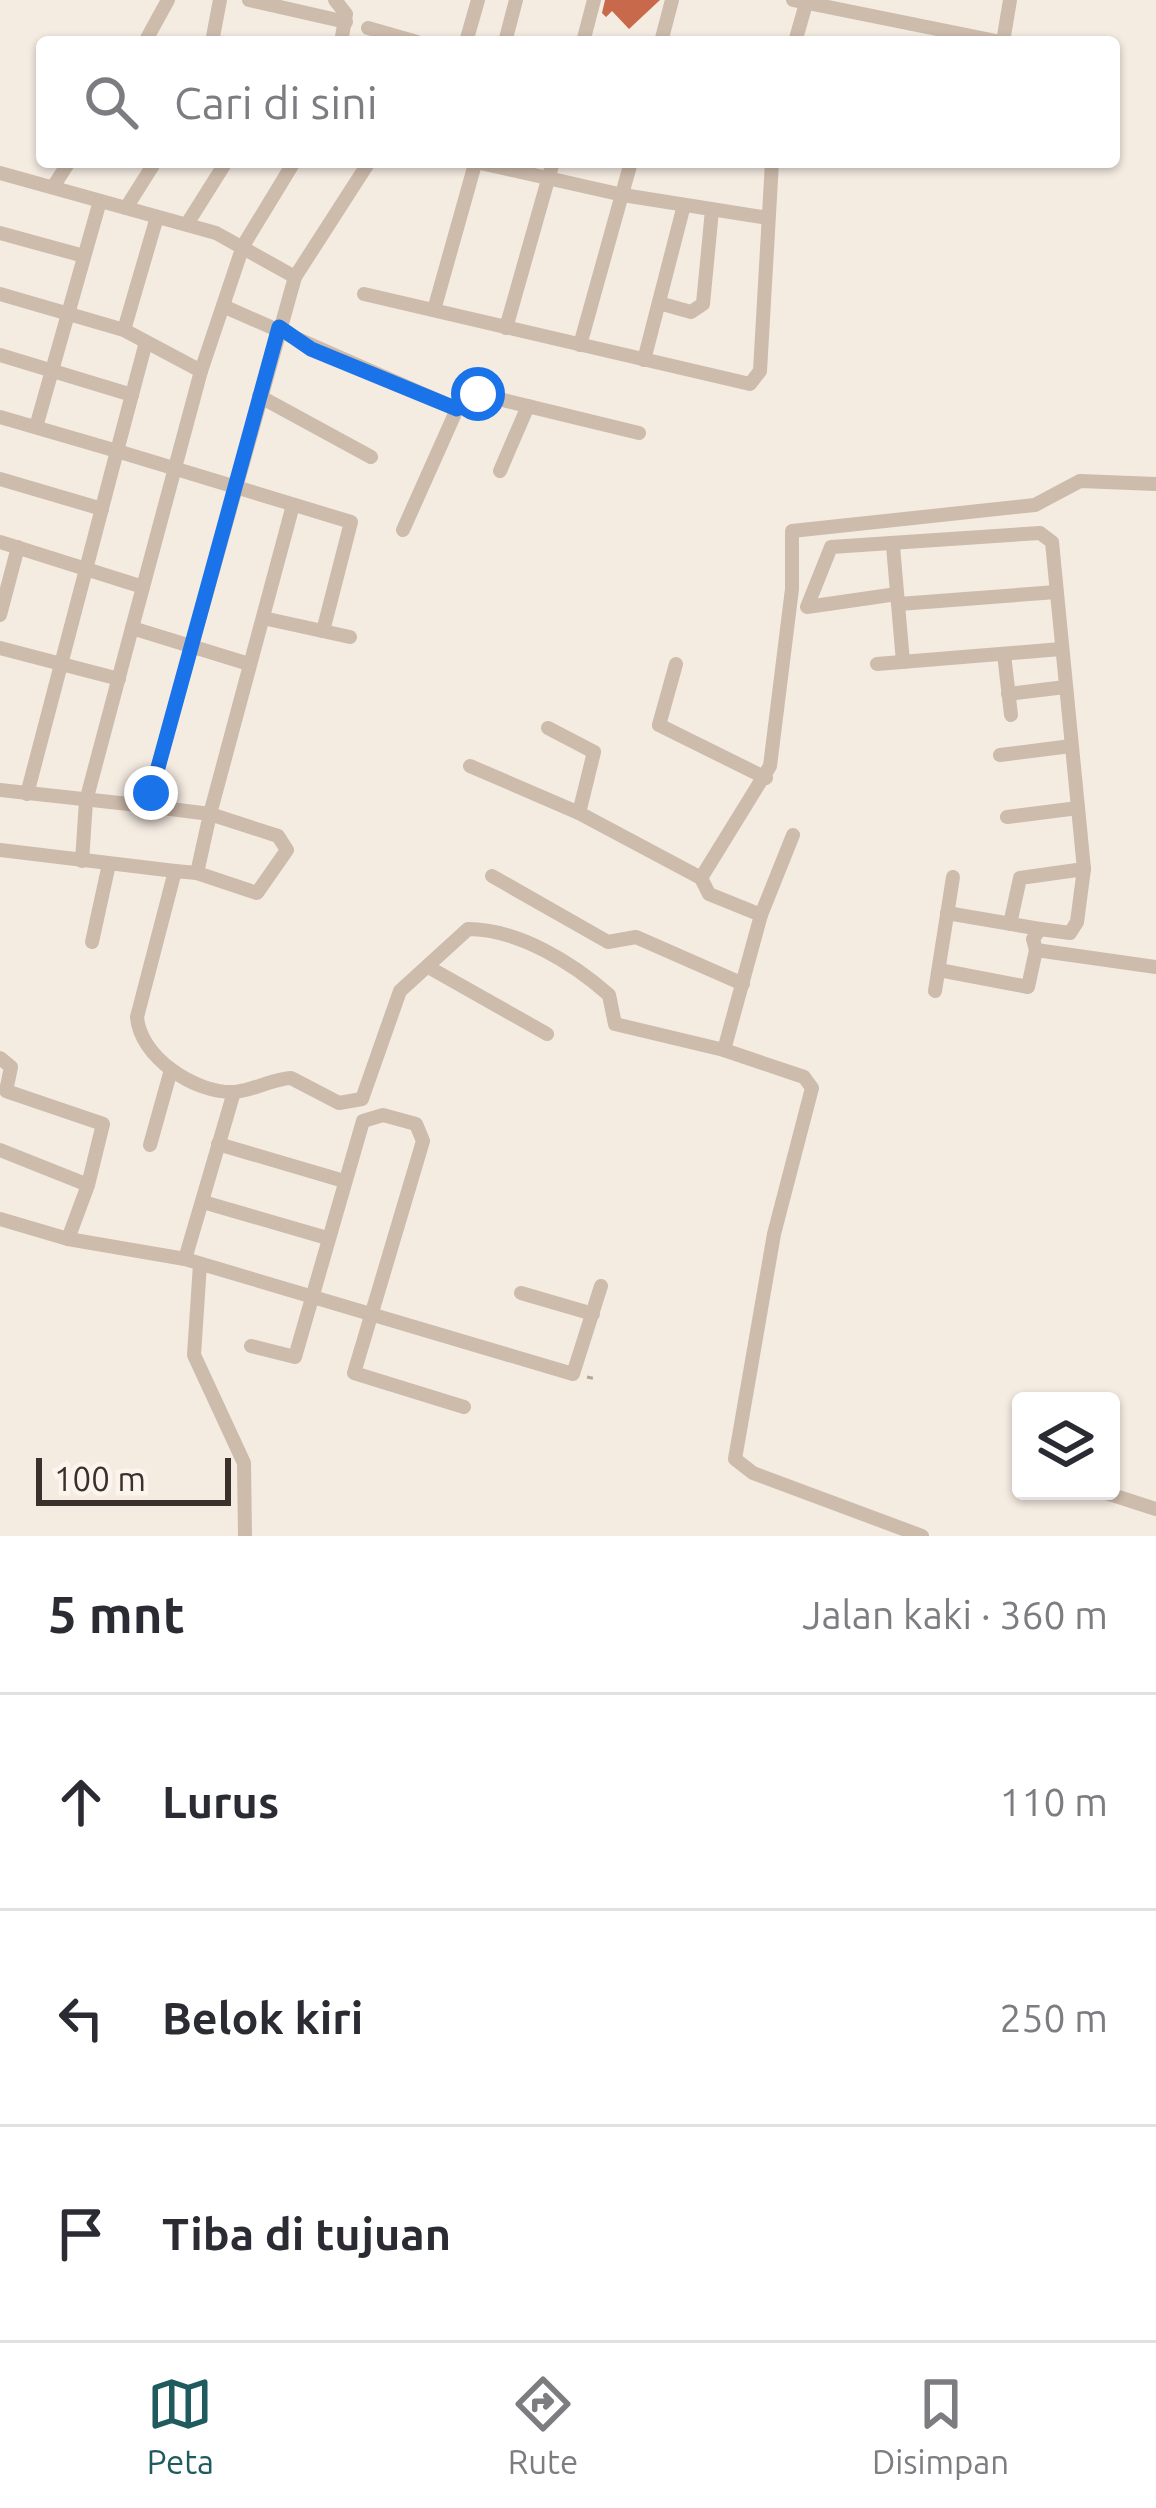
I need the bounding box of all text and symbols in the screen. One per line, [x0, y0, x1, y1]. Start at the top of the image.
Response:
search box [36, 36, 1120, 168]
icon: search [78, 69, 144, 135]
text: Cari di sini [174, 77, 378, 128]
route start [451, 367, 505, 421]
route end [124, 766, 178, 820]
map controls [1012, 1392, 1120, 1500]
button: layers [1012, 1392, 1120, 1500]
scale bar [36, 1452, 231, 1505]
text: 100 m [54, 1460, 146, 1497]
text: 5 mnt [48, 1585, 185, 1643]
text: Jalan kaki · 360 m [802, 1593, 1108, 1636]
icon: ahead [48, 1769, 114, 1835]
text: Lurus [162, 1776, 279, 1827]
text: 110 m [999, 1780, 1108, 1823]
icon: left [48, 1985, 114, 2051]
text: Belok kiri [162, 1992, 363, 2043]
text: 250 m [999, 1996, 1108, 2039]
icon: arrive [48, 2201, 114, 2267]
text: Tiba di tujuan [162, 2208, 451, 2259]
tab: Peta [147, 2371, 214, 2480]
tab: Rute [508, 2371, 578, 2480]
tab: Disimpan [872, 2371, 1009, 2480]

